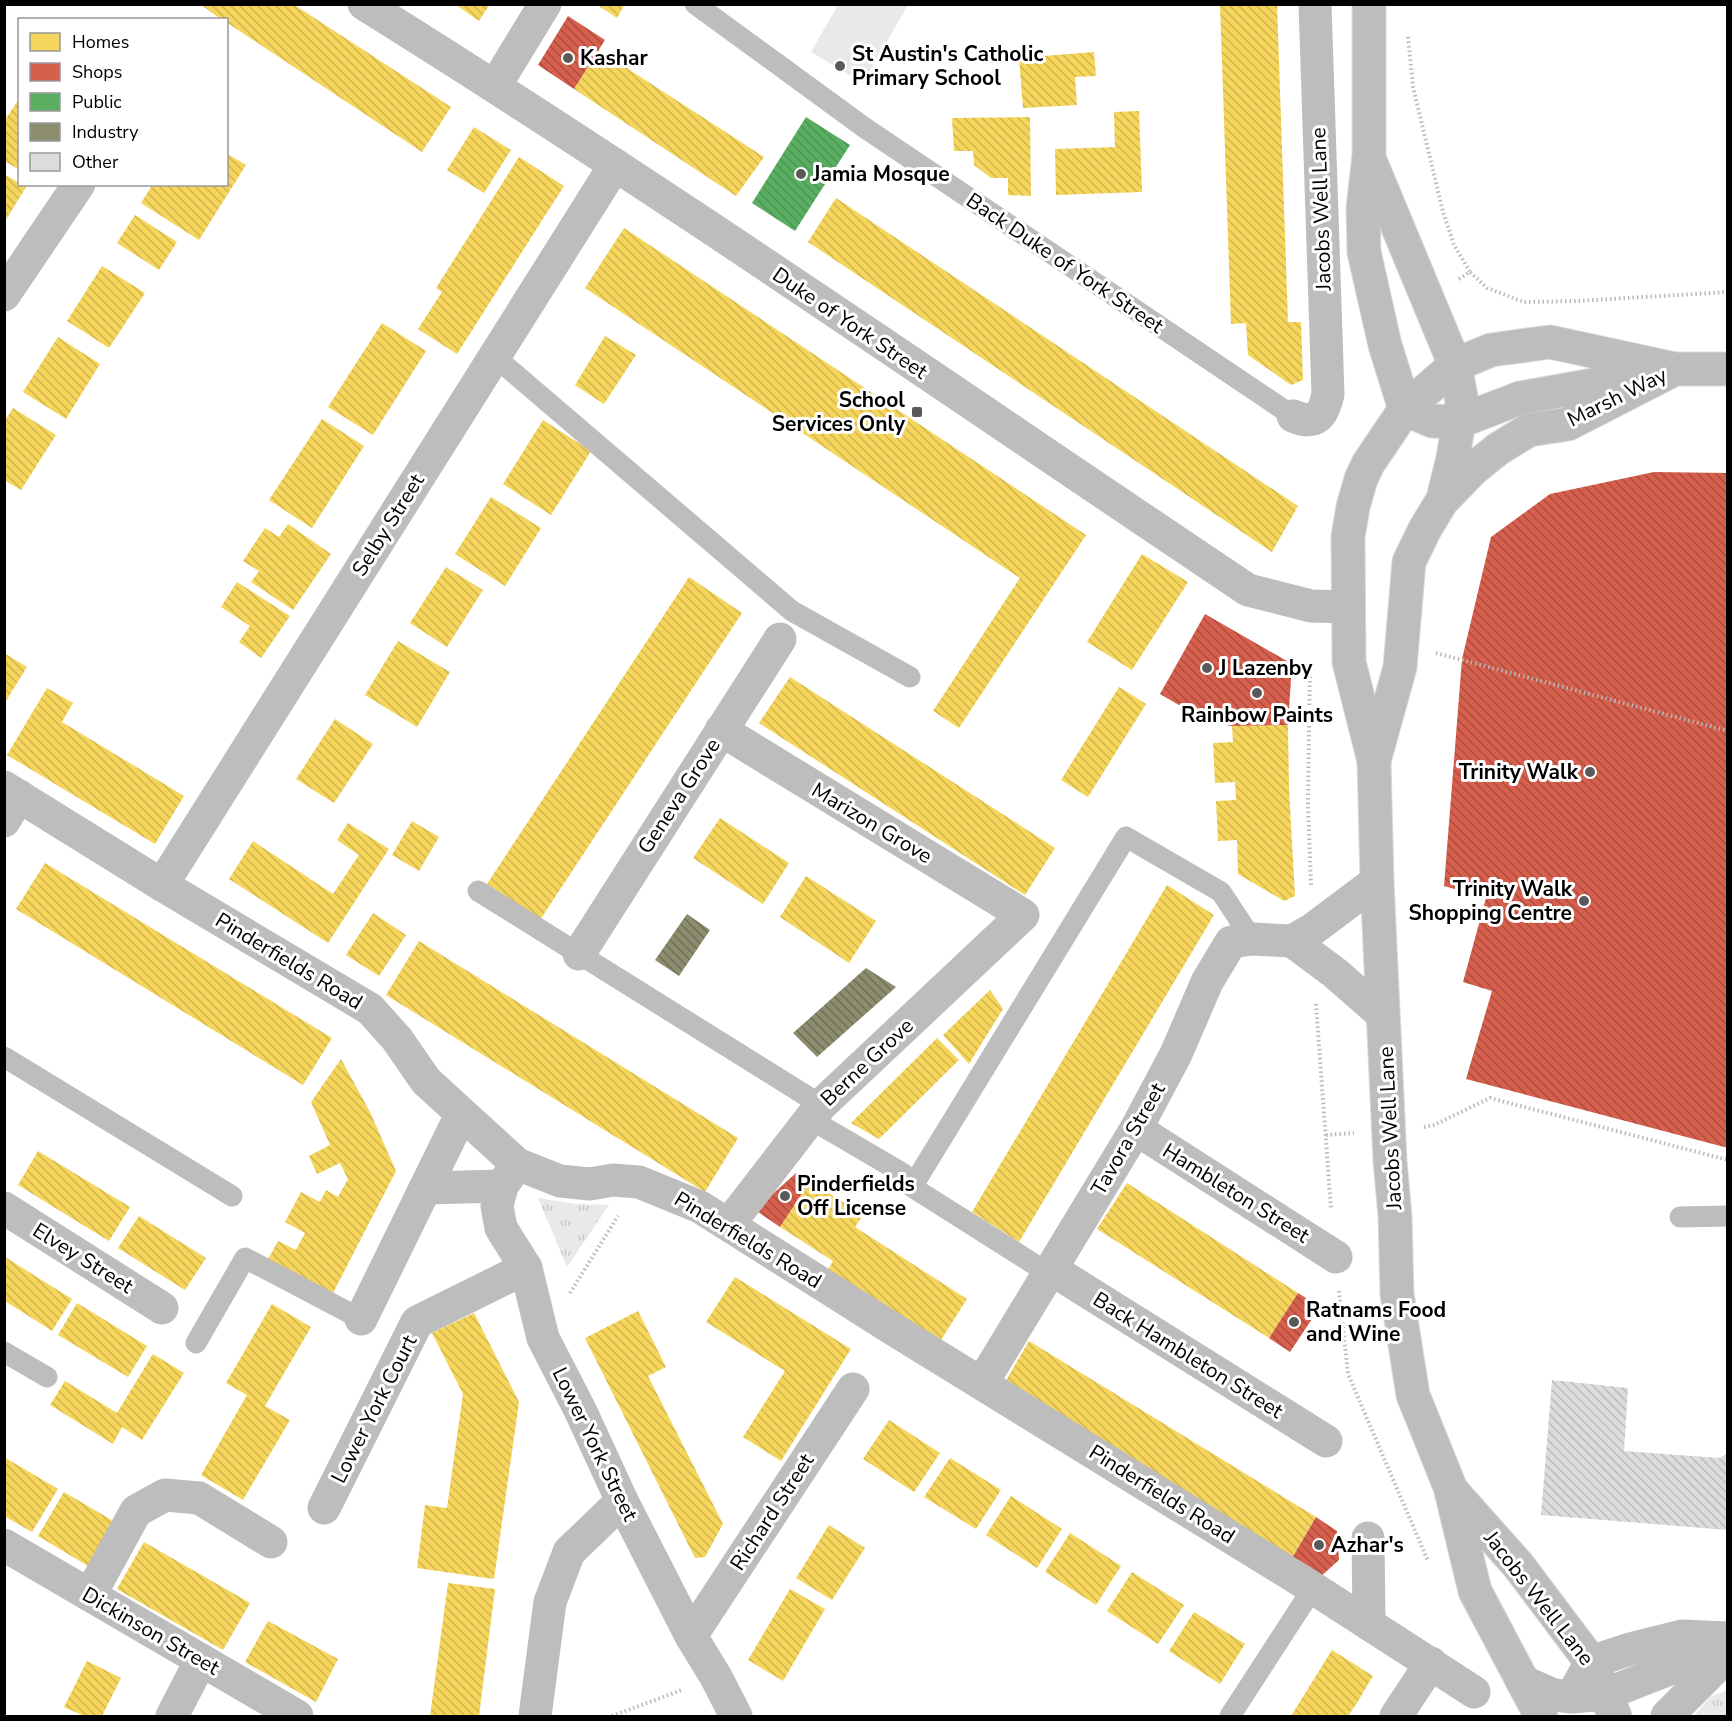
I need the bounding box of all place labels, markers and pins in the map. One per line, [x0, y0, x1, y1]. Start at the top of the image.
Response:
place label: St Austin's Catholic Primary School [852, 40, 1043, 92]
place label: Kashar [580, 44, 648, 72]
marker: Kashar [561, 51, 575, 65]
marker: St Austin's Catholic Primary School [833, 59, 847, 73]
place label: Jamia Mosque [812, 160, 950, 188]
marker: Jamia Mosque [794, 167, 808, 181]
place label: School Services Only [772, 386, 906, 438]
marker: School Services Only [910, 405, 924, 419]
place label: J Lazenby [1218, 654, 1313, 682]
marker: J Lazenby [1200, 661, 1214, 675]
marker: Rainbow Paints [1250, 686, 1264, 700]
place label: Rainbow Paints [1181, 701, 1333, 729]
place label: Trinity Walk [1459, 758, 1579, 786]
marker: Trinity Walk [1583, 765, 1597, 779]
place label: Trinity Walk Shopping Centre [1408, 875, 1573, 927]
marker: Trinity Walk Shopping Centre [1577, 894, 1591, 908]
place label: Pinderfields Off License [797, 1170, 915, 1222]
marker: Pinderfields Off License [778, 1189, 792, 1203]
place label: Ratnams Food and Wine [1306, 1296, 1446, 1348]
marker: Ratnams Food and Wine [1287, 1315, 1301, 1329]
place label: Azhar's [1331, 1531, 1404, 1559]
marker: Azhar's [1312, 1538, 1326, 1552]

